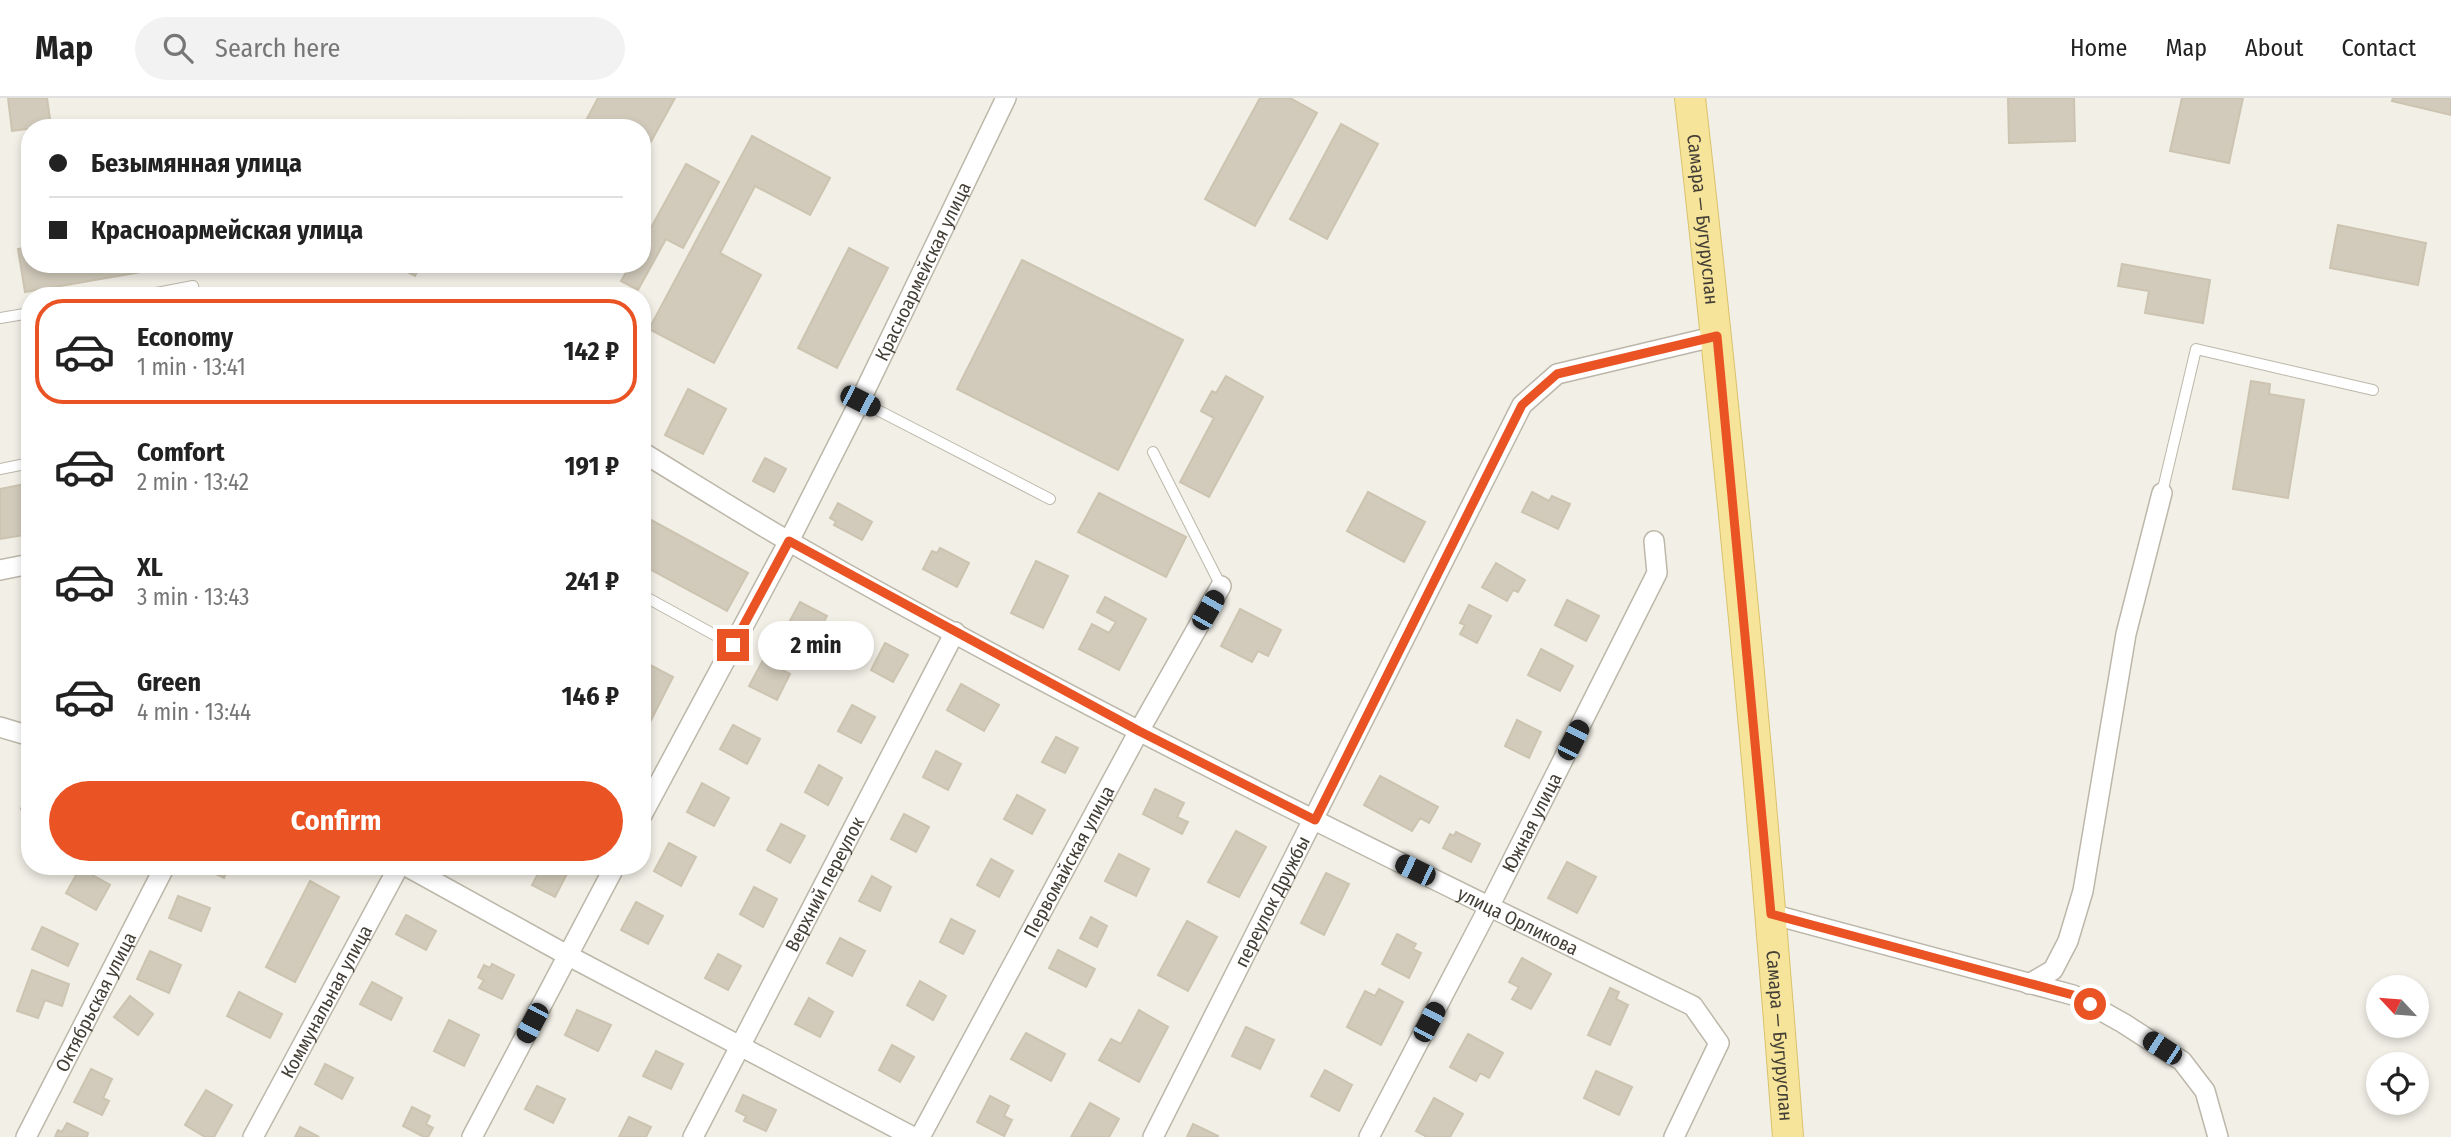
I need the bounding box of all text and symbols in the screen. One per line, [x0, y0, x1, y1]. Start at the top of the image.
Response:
search box [135, 17, 625, 80]
text: Map [35, 28, 93, 68]
icon: search [159, 29, 197, 67]
text: Search here [215, 33, 340, 64]
text: Home [2070, 34, 2127, 62]
text: Map [2165, 34, 2207, 62]
text: About [2245, 34, 2303, 62]
text: Contact [2341, 34, 2416, 62]
street label: Самара — Бугуруслан [1682, 133, 1724, 306]
text: Безымянная улица [91, 148, 302, 179]
street label: Красноармейская улица [870, 178, 976, 365]
text: Красноармейская улица [91, 215, 363, 246]
icon: car [53, 320, 116, 383]
text: Economy [137, 322, 233, 353]
text: 142 ₽ [563, 336, 619, 367]
text: 1 min · 13:41 [137, 353, 246, 381]
car [837, 382, 884, 420]
icon: car [53, 435, 116, 498]
text: Comfort [137, 437, 225, 468]
text: 191 ₽ [564, 451, 619, 482]
text: 2 min · 13:42 [137, 468, 249, 496]
icon: car [53, 550, 116, 613]
text: XL [137, 552, 163, 583]
text: 241 ₽ [565, 566, 619, 597]
text: 3 min · 13:43 [137, 583, 249, 611]
car [1189, 587, 1228, 633]
callout: 2 min [758, 620, 873, 670]
route end [717, 629, 749, 661]
text: 2 min [791, 631, 842, 659]
icon: car [53, 665, 116, 728]
text: Green [137, 667, 201, 698]
text: 146 ₽ [562, 681, 619, 712]
text: 4 min · 13:44 [137, 698, 251, 726]
car [1555, 717, 1592, 763]
street label: Южная улица [1497, 769, 1567, 876]
button: Confirm [49, 781, 623, 861]
street label: Первомайская улица [1019, 782, 1119, 942]
street label: Верхний переулок [780, 813, 869, 956]
street label: переулок Дружбы [1230, 832, 1315, 971]
car [1392, 851, 1439, 889]
street label: улица Орликова [1454, 882, 1582, 960]
street label: Коммунальная улица [276, 921, 377, 1082]
street label: Октябрьская улица [50, 928, 141, 1076]
street label: Самара — Бугуруслан [1761, 949, 1798, 1122]
north arrow [2366, 975, 2429, 1038]
map controls [2366, 975, 2429, 1115]
route start [2074, 988, 2106, 1020]
car [1410, 999, 1449, 1045]
car [513, 1000, 552, 1046]
car [2139, 1028, 2186, 1068]
button: locate [2366, 1052, 2429, 1115]

